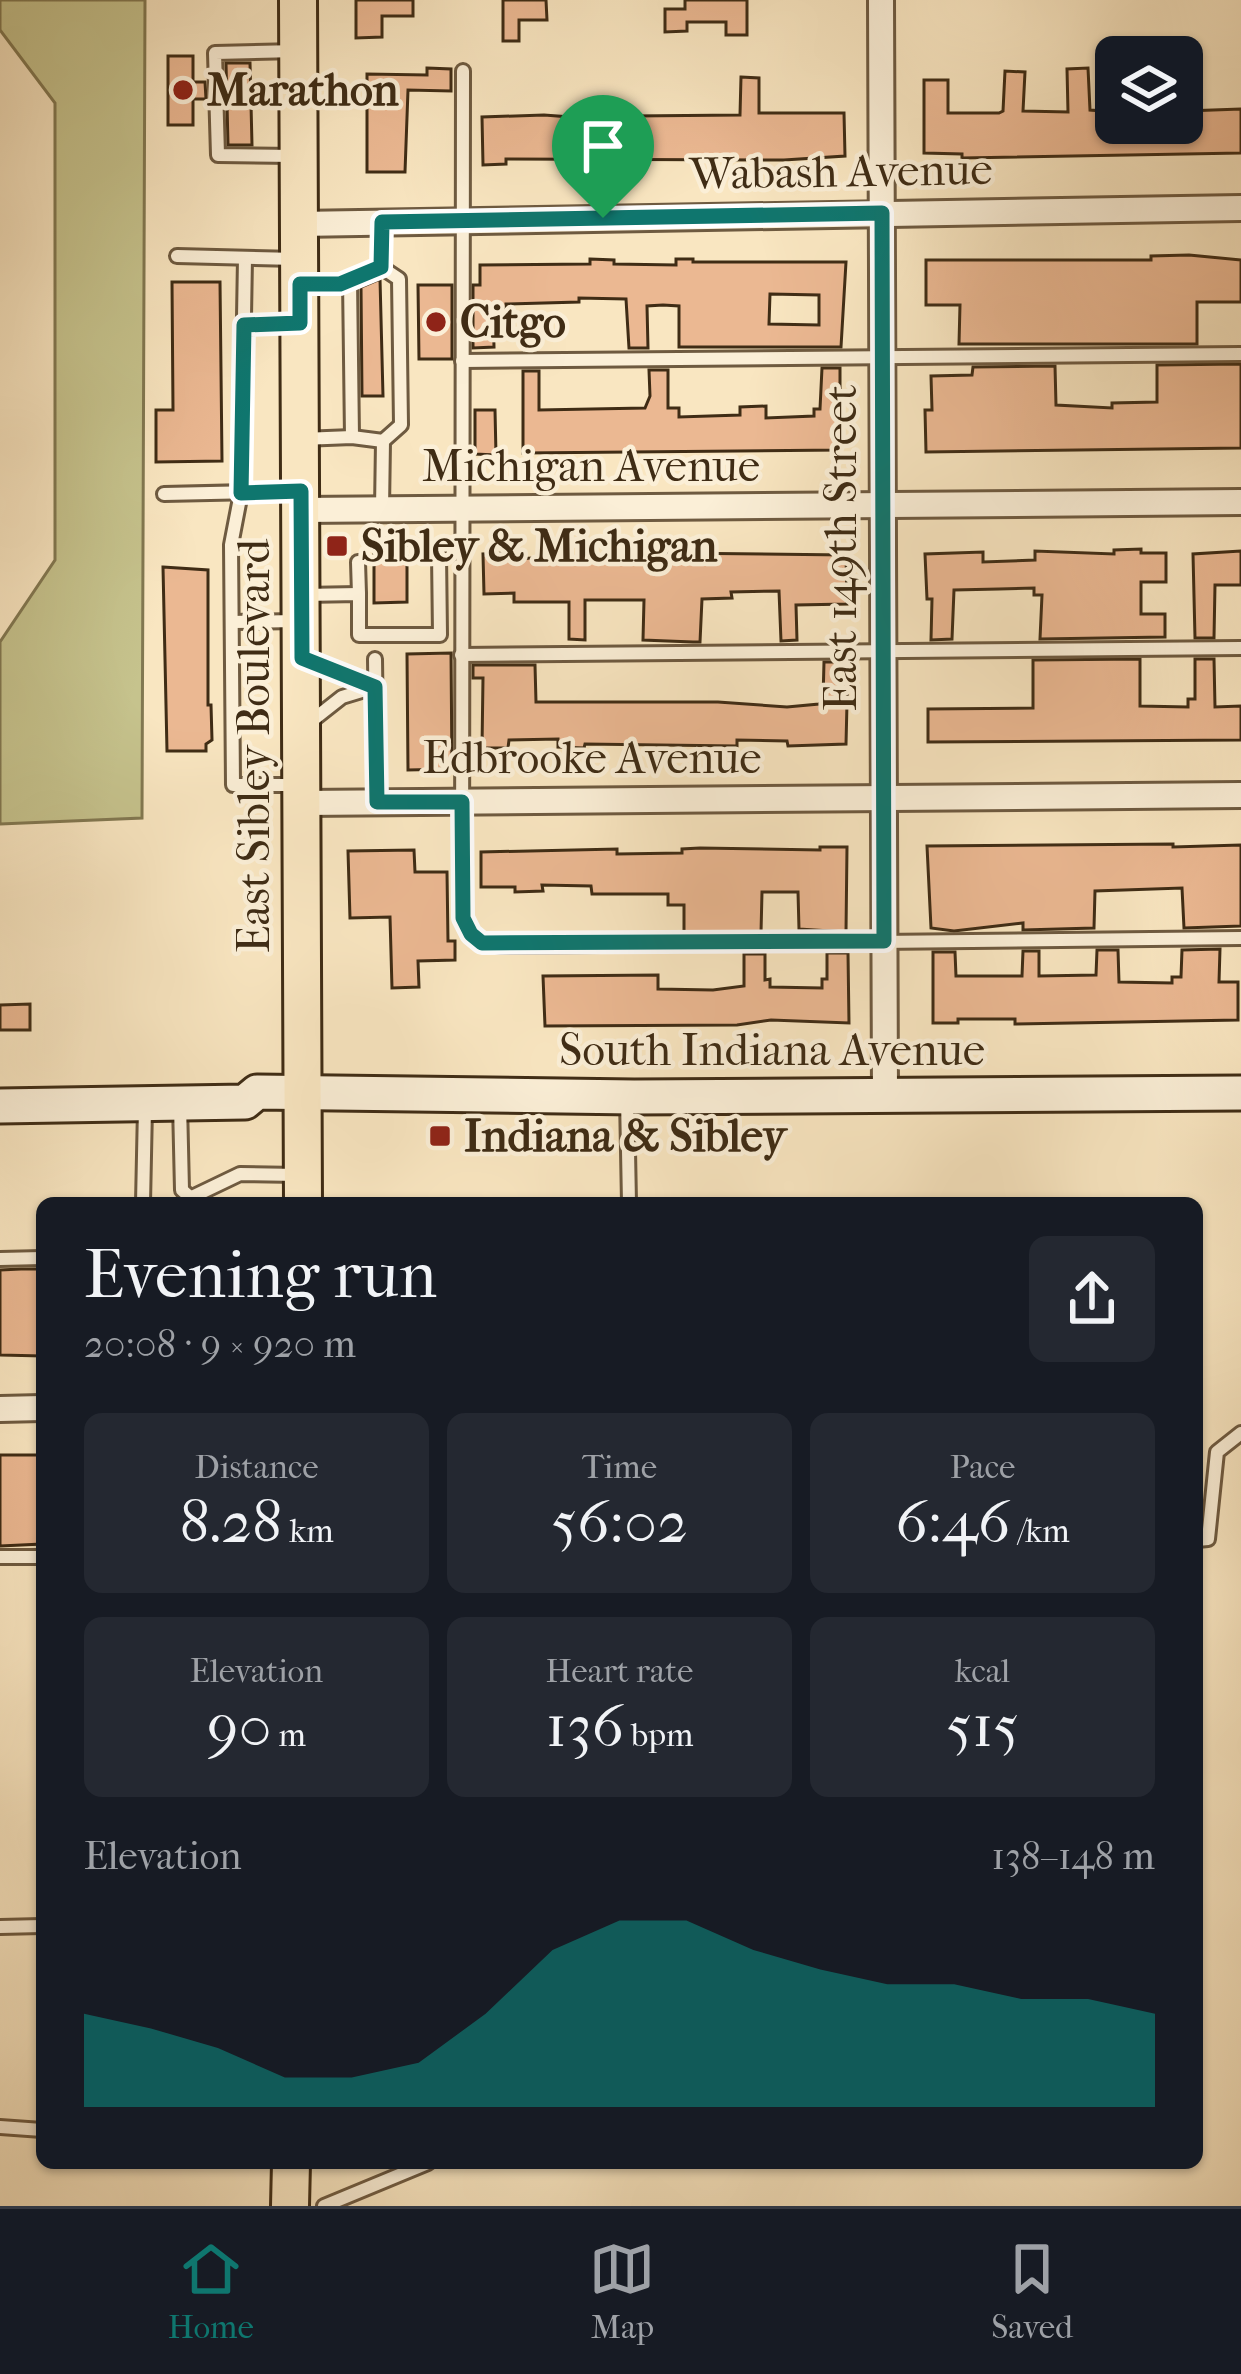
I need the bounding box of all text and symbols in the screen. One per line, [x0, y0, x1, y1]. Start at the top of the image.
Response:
map controls [1095, 36, 1203, 144]
button: layers [1095, 36, 1203, 144]
place label: Marathon [207, 64, 400, 117]
marker: Marathon [170, 77, 196, 103]
pin [552, 95, 654, 218]
icon: arrive [570, 113, 636, 179]
street label: Wabash Avenue [688, 143, 993, 201]
place label: Citgo [460, 296, 566, 349]
marker: Citgo [423, 309, 449, 335]
street label: East 149th Street [815, 385, 868, 711]
street label: Michigan Avenue [422, 440, 760, 493]
place label: Sibley & Michigan [361, 520, 718, 573]
marker: Sibley & Michigan [324, 533, 350, 559]
street label: East Sibley Boulevard [228, 538, 281, 953]
street label: Edbrooke Avenue [422, 732, 762, 785]
street label: South Indiana Avenue [559, 1024, 985, 1077]
place label: Indiana & Sibley [464, 1110, 788, 1163]
marker: Indiana & Sibley [427, 1123, 453, 1149]
button: share [1029, 1236, 1155, 1362]
text: Evening run [84, 1237, 437, 1314]
text: 20:08 · 9 × 920 m [84, 1321, 356, 1367]
text: Distance [194, 1448, 319, 1487]
text: Time [582, 1448, 657, 1487]
text: Pace [950, 1448, 1015, 1487]
text: 8.28 [179, 1487, 282, 1558]
text: 56:02 [551, 1487, 688, 1558]
text: 6:46 [895, 1487, 1010, 1558]
text: km [282, 1512, 334, 1551]
text: /km [1010, 1512, 1070, 1551]
text: Elevation [190, 1652, 323, 1691]
text: Heart rate [546, 1652, 693, 1691]
text: kcal [955, 1652, 1010, 1691]
text: 90 [207, 1691, 272, 1762]
text: 136 [545, 1691, 624, 1762]
text: 515 [946, 1691, 1019, 1762]
text: m [272, 1716, 306, 1755]
text: bpm [624, 1716, 694, 1755]
text: Elevation [84, 1833, 242, 1879]
text: 138–148 m [991, 1833, 1155, 1879]
tab: Home [168, 2236, 254, 2347]
tab: Map [589, 2236, 655, 2347]
tab: Saved [991, 2236, 1073, 2347]

